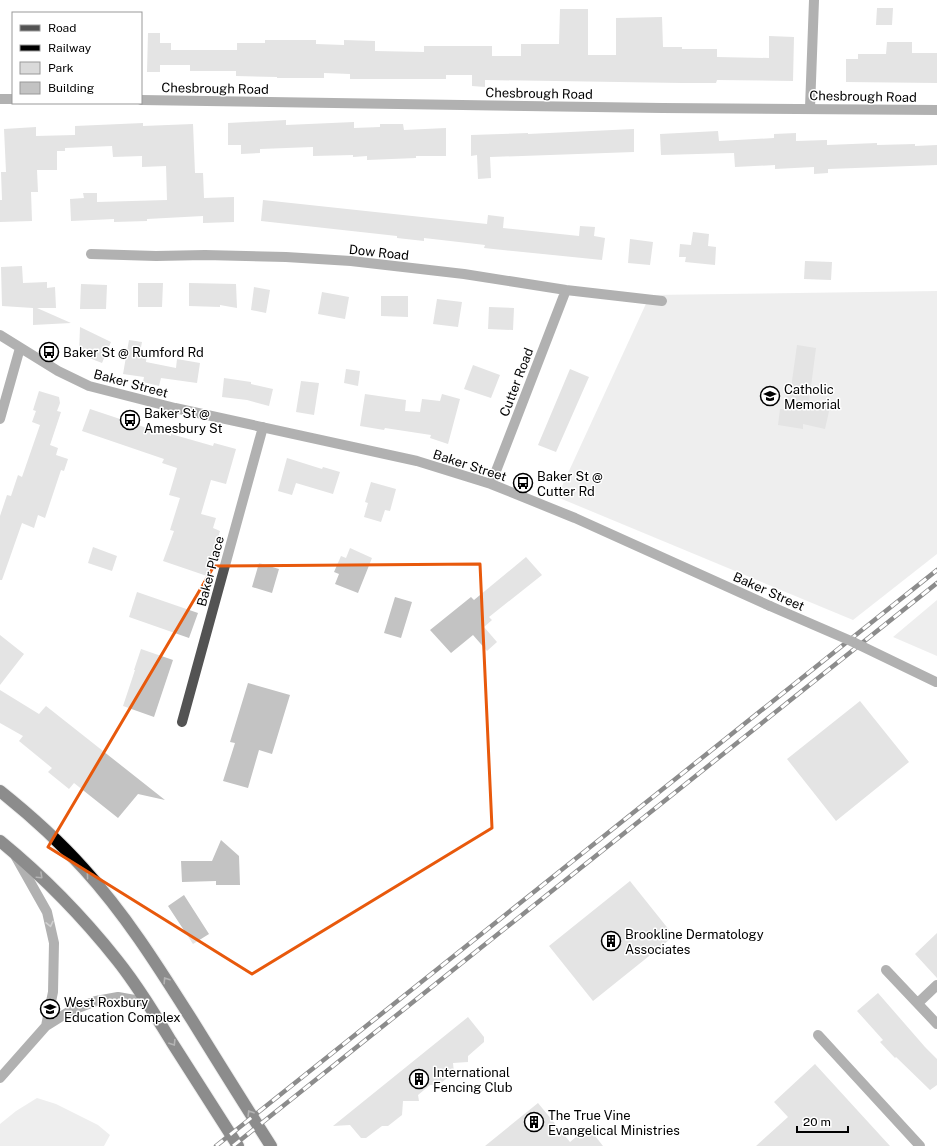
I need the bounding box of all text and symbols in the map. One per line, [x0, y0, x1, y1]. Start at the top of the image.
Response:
legend [12, 12, 142, 104]
text: Road [48, 21, 76, 35]
text: Railway [48, 41, 92, 55]
text: Park [48, 61, 74, 75]
street label: Chesbrough Road [161, 80, 269, 97]
text: Building [48, 81, 94, 95]
street label: Chesbrough Road [485, 85, 593, 102]
street label: Chesbrough Road [809, 88, 917, 105]
street label: Dow Road [348, 242, 410, 263]
bus stop icon: Baker St @ Rumford Rd [38, 341, 60, 363]
place label: Baker St @ Rumford Rd [63, 345, 204, 360]
street label: Cutter Road [497, 346, 536, 419]
street label: Baker Street [92, 366, 170, 401]
place label: Catholic Memorial [784, 382, 841, 412]
school or university icon: Catholic Memorial [759, 385, 781, 407]
place label: Baker St @ Amesbury St [144, 406, 223, 436]
bus stop icon: Baker St @ Amesbury St [119, 409, 141, 431]
street label: Baker Street [431, 447, 509, 484]
place label: Baker St @ Cutter Rd [537, 469, 603, 499]
bus stop icon: Baker St @ Cutter Rd [512, 472, 534, 494]
street label: Baker Place [194, 534, 227, 608]
street label: Baker Street [731, 569, 807, 614]
one-way arrow [35, 871, 43, 879]
one-way arrow [87, 872, 94, 879]
one-way arrow [45, 920, 53, 927]
place label: Brookline Dermatology Associates [625, 927, 764, 957]
building icon: Brookline Dermatology Associates [600, 930, 622, 952]
one-way arrow [164, 977, 171, 984]
place label: West Roxbury Education Complex [64, 995, 181, 1025]
school or university icon: West Roxbury Education Complex [39, 998, 61, 1020]
one-way arrow [168, 1039, 175, 1046]
place label: International Fencing Club [433, 1065, 513, 1095]
building icon: International Fencing Club [408, 1068, 430, 1090]
place label: The True Vine Evangelical Ministries [548, 1108, 680, 1138]
scale bar [797, 1108, 848, 1134]
one-way arrow [247, 1110, 255, 1117]
building icon: The True Vine Evangelical Ministries [523, 1111, 545, 1133]
text: 20 m [803, 1115, 831, 1129]

